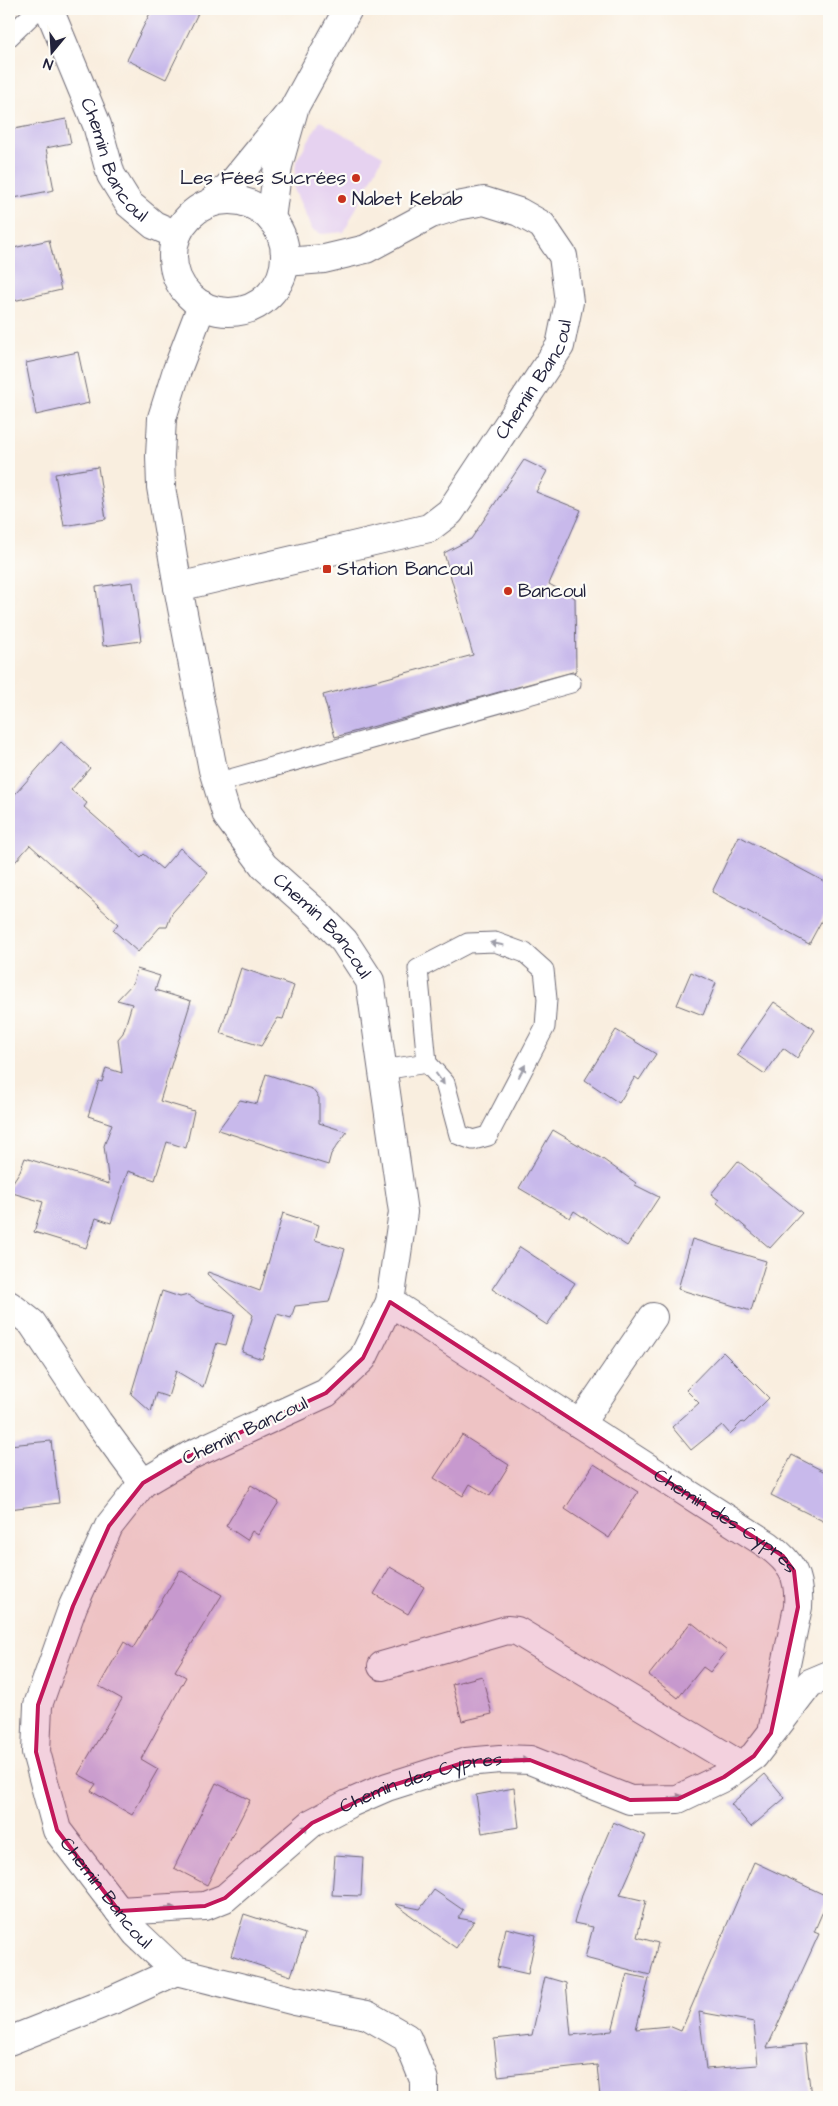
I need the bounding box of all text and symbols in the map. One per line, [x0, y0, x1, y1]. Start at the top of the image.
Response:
north arrow [28, 28, 78, 78]
text: N [41, 52, 56, 74]
street label: Chemin Bancoul [74, 93, 154, 228]
place label: Les Fées Sucrées [180, 165, 346, 192]
marker: Les Fées Sucrées [350, 172, 362, 184]
place label: Nabet Kebab [352, 186, 463, 213]
marker: Nabet Kebab [336, 193, 348, 205]
street label: Chemin Bancoul [488, 317, 579, 445]
place label: Station Bancoul [337, 556, 473, 583]
marker: Station Bancoul [321, 563, 333, 575]
place label: Bancoul [518, 578, 586, 605]
marker: Bancoul [502, 585, 514, 597]
street label: Chemin Bancoul [267, 867, 378, 984]
one-way arrow [489, 940, 504, 948]
one-way arrow [518, 1064, 526, 1078]
one-way arrow [435, 1072, 445, 1086]
street label: Chemin Bancoul [178, 1390, 312, 1472]
street label: Chemin des Cypres [649, 1462, 805, 1579]
street label: Chemin des Cypres [334, 1745, 503, 1820]
one-way arrow [513, 1756, 529, 1764]
one-way arrow [668, 1793, 684, 1801]
one-way arrow [297, 1825, 310, 1836]
street label: Chemin Bancoul [53, 1831, 158, 1955]
one-way arrow [160, 1904, 176, 1912]

